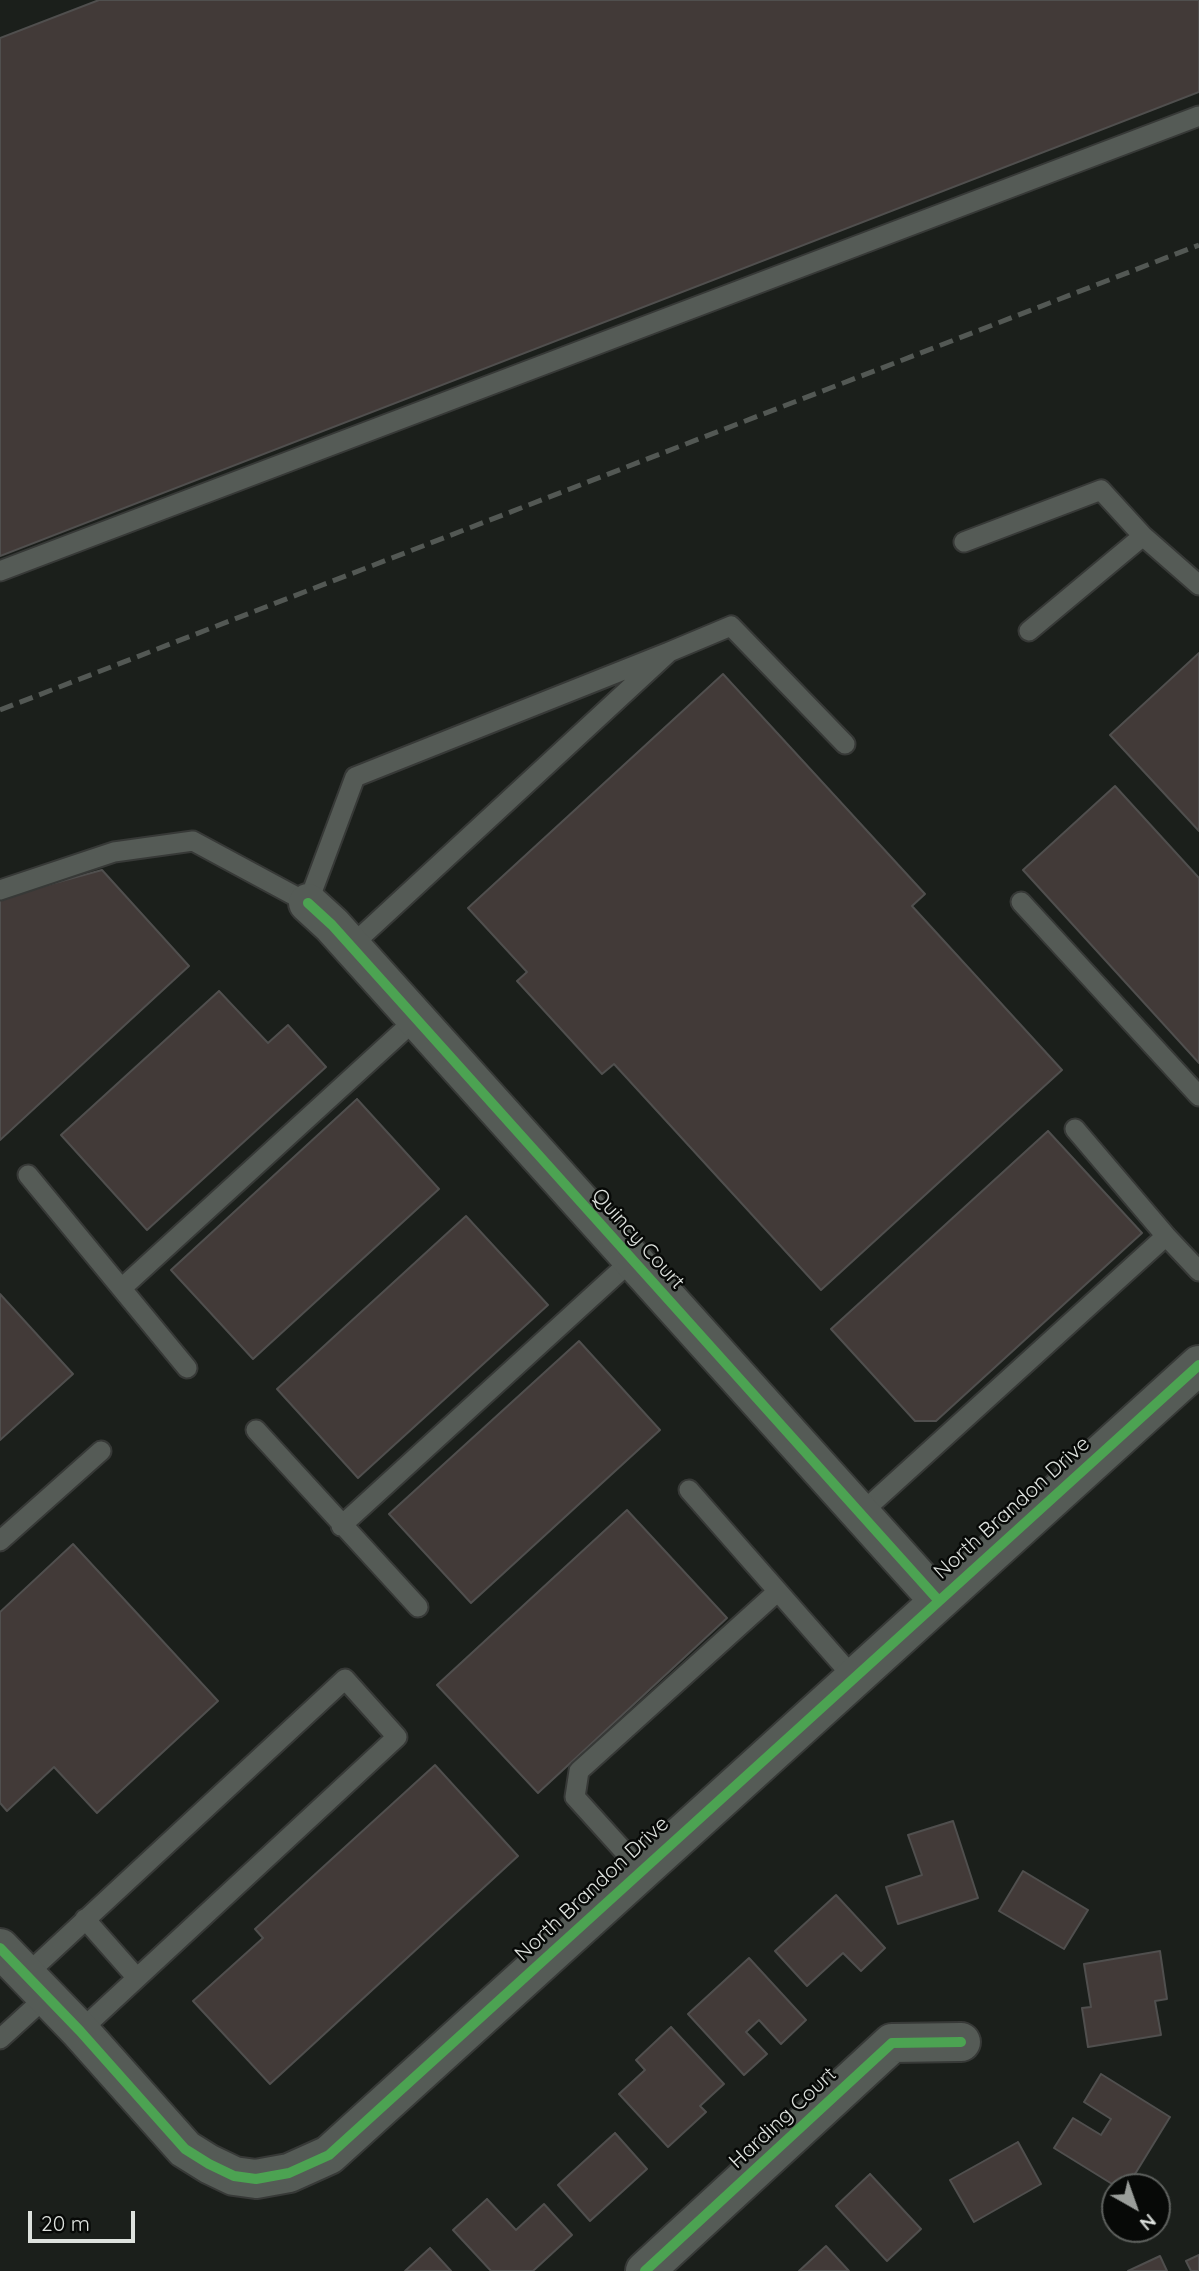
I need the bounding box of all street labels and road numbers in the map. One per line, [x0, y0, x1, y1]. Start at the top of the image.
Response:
street label: Quincy Court [586, 1183, 690, 1295]
street label: North Brandon Drive [929, 1431, 1095, 1585]
street label: North Brandon Drive [510, 1811, 674, 1967]
street label: Harding Court [724, 2062, 842, 2174]

